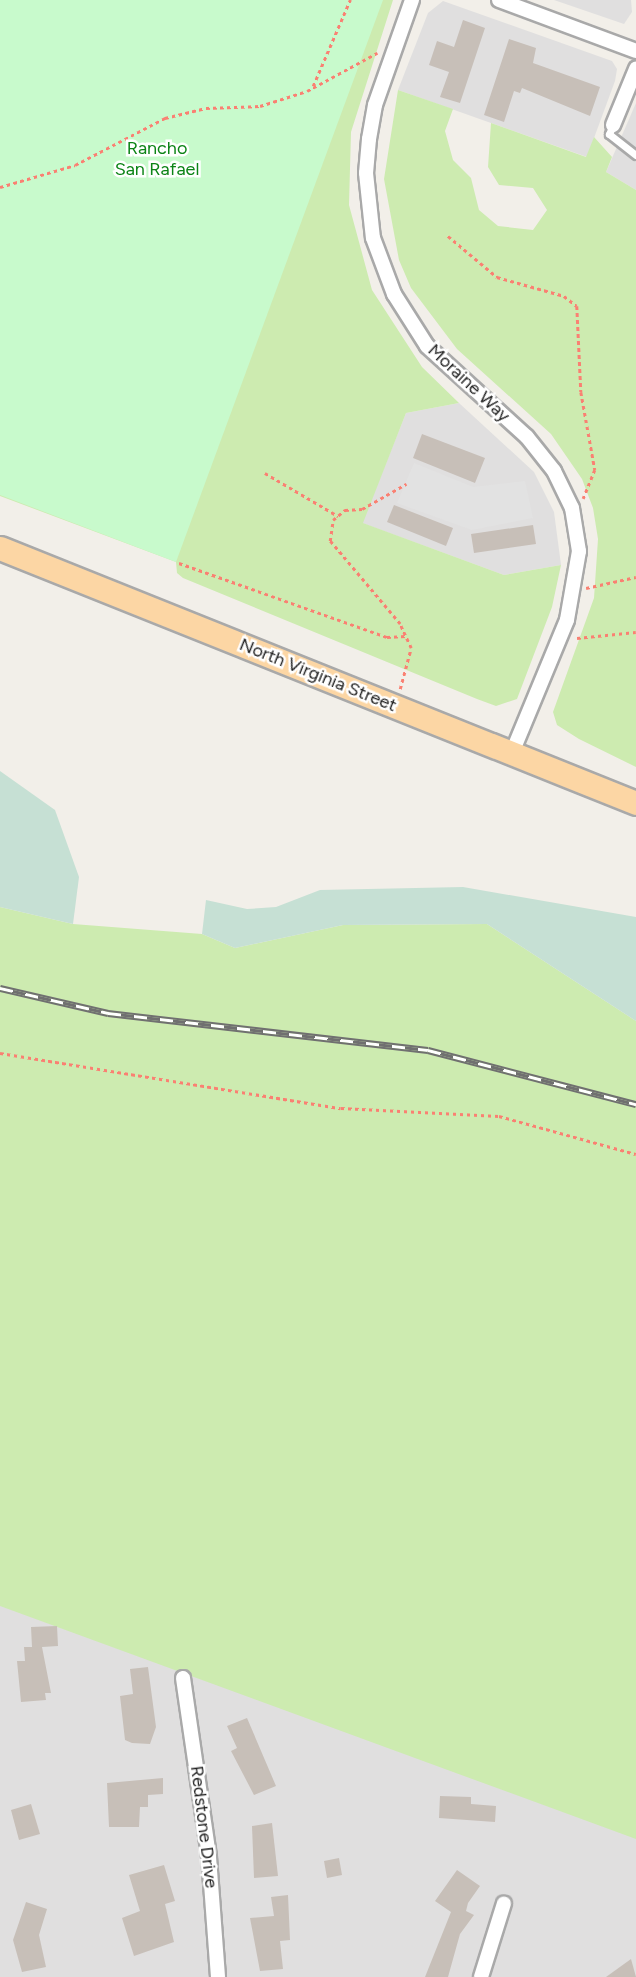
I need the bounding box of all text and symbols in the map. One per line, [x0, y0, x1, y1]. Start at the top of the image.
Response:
park label: Rancho San Rafael [115, 138, 199, 180]
street label: Moraine Way [423, 339, 515, 427]
street label: North Virginia Street [236, 634, 400, 716]
street label: Redstone Drive [186, 1765, 222, 1889]

